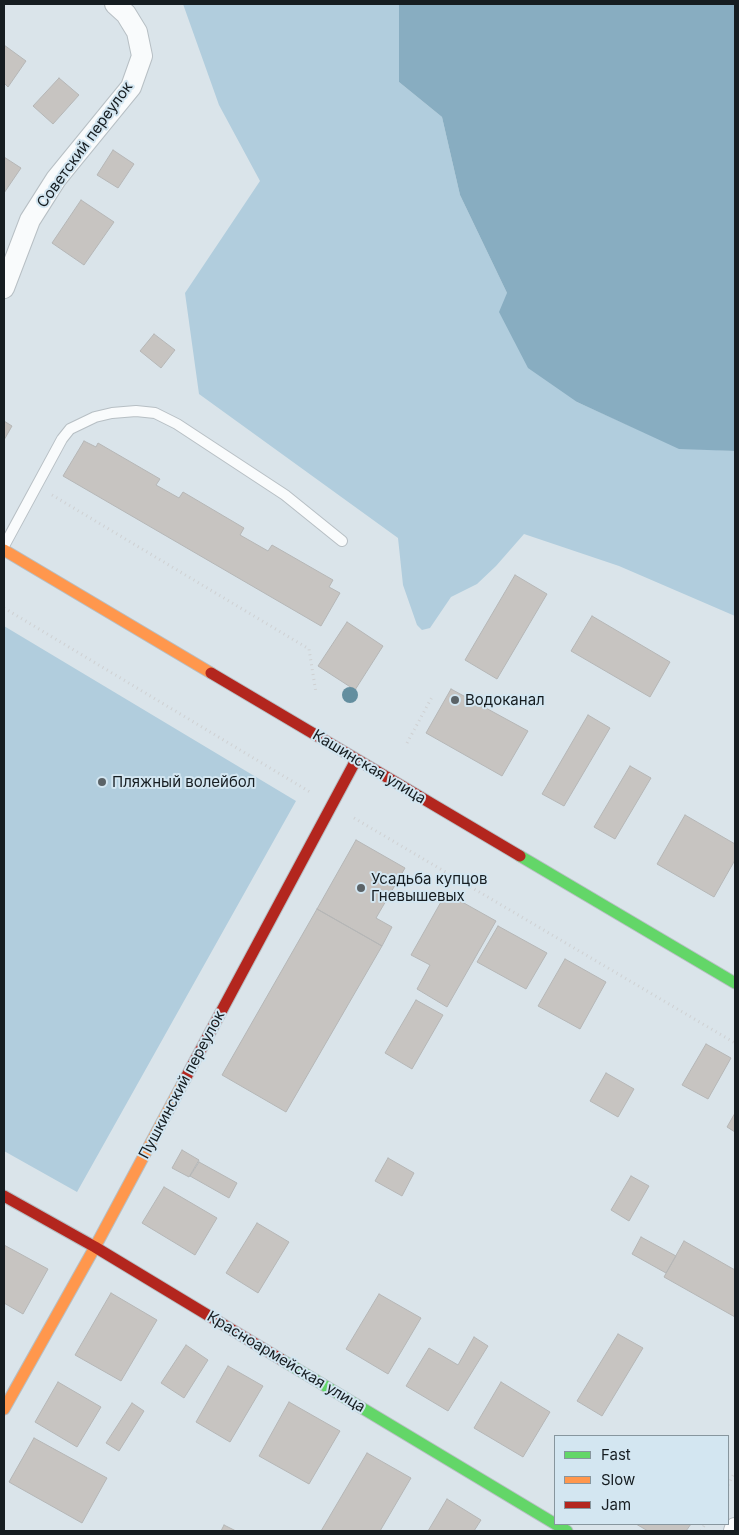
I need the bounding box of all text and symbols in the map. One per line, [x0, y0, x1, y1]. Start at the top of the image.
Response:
street label: Советский переулок [33, 79, 137, 211]
place label: Водоканал [465, 691, 545, 709]
marker: Водоканал [449, 694, 461, 706]
street label: Кашинская улица [309, 726, 429, 808]
place label: Пляжный волейбол [112, 773, 255, 791]
marker: Пляжный волейбол [96, 776, 108, 788]
place label: Усадьба купцов Гневышевых [371, 870, 488, 905]
marker: Усадьба купцов Гневышевых [355, 882, 367, 894]
street label: Пушкинский переулок [135, 1008, 229, 1162]
street label: Красноармейская улица [204, 1308, 368, 1416]
legend [554, 1435, 729, 1525]
text: Fast [601, 1445, 631, 1464]
text: Slow [601, 1470, 635, 1489]
text: Jam [601, 1495, 631, 1514]

